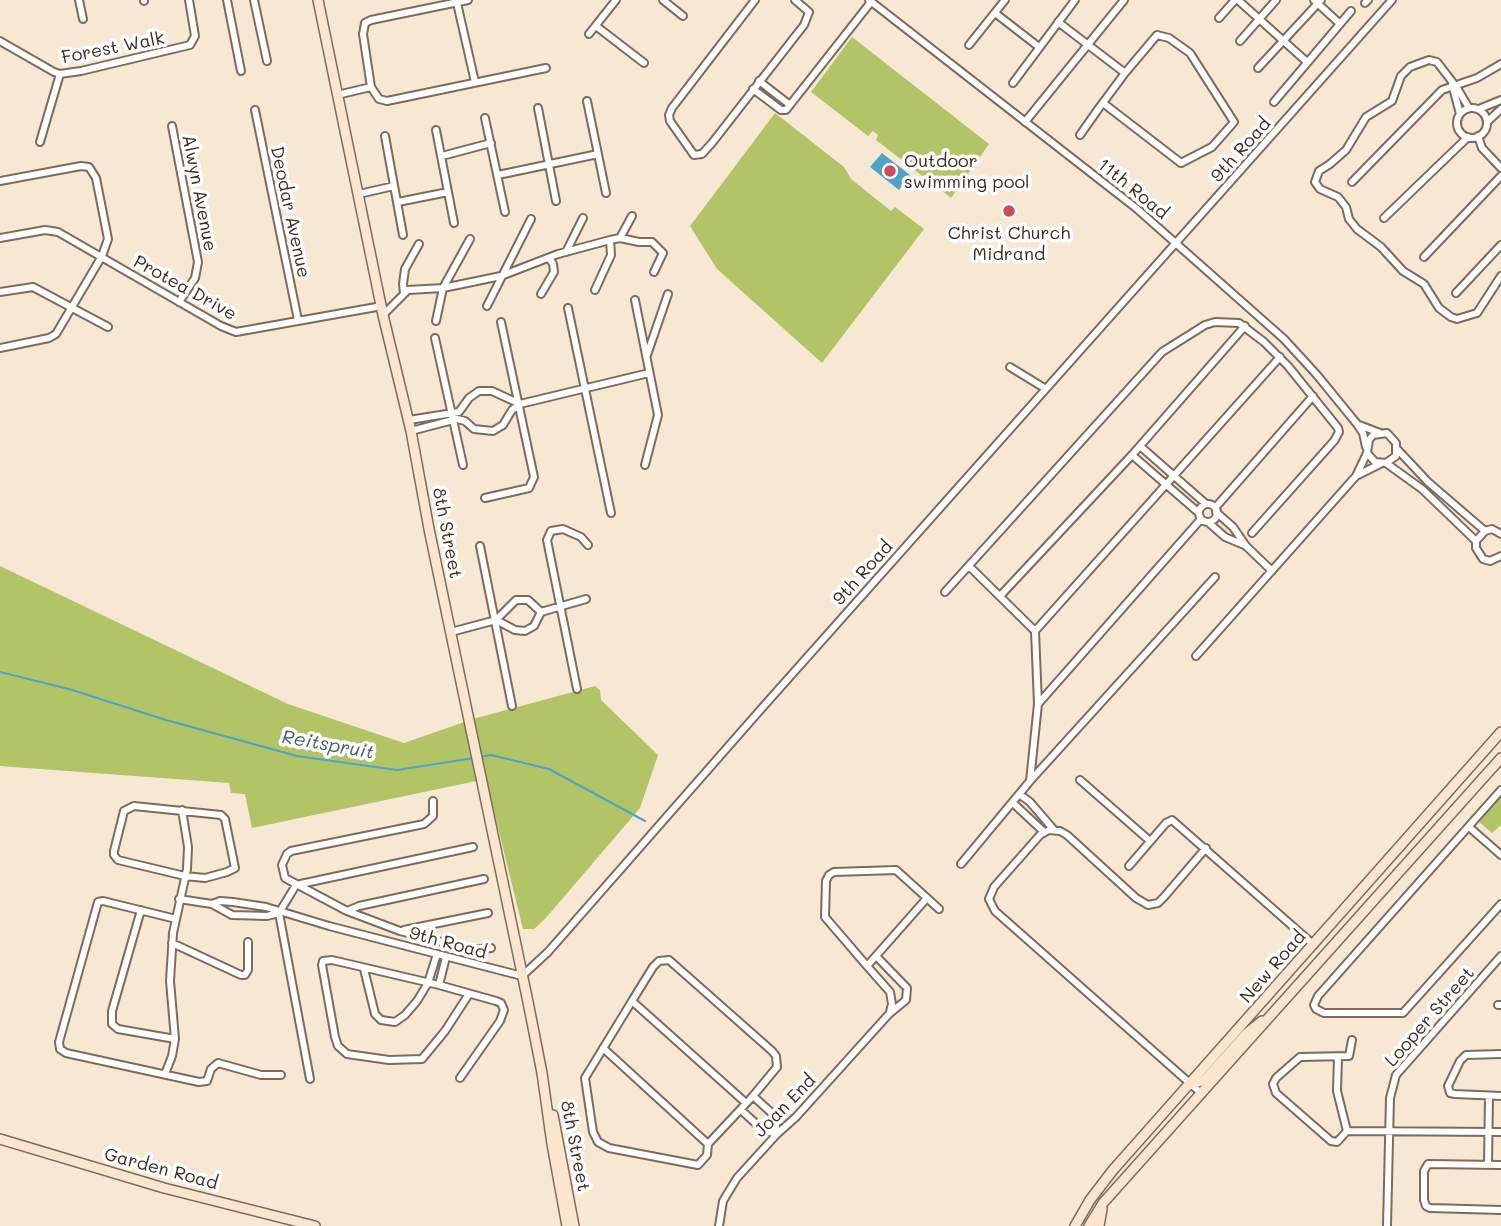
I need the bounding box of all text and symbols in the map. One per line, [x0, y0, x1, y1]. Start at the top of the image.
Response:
street label: Forest Walk [60, 27, 166, 69]
street label: 9th Road [1206, 113, 1276, 187]
street label: Alwyn Avenue [177, 133, 221, 253]
street label: Deodar Avenue [266, 144, 314, 280]
place label: Outdoor swimming pool [904, 150, 1030, 192]
street label: 11th Road [1093, 154, 1173, 224]
marker: Outdoor swimming pool [882, 163, 898, 179]
marker: Christ Church Midrand [1001, 203, 1017, 219]
place label: Christ Church Midrand [948, 222, 1070, 264]
street label: Protea Drive [130, 251, 240, 325]
street label: 8th Street [428, 486, 466, 580]
street label: 9th Road [828, 536, 898, 610]
water label: Reitspruit [280, 726, 376, 764]
street label: 9th Road [407, 922, 489, 964]
street label: New Road [1236, 926, 1310, 1008]
street label: Looper Street [1381, 963, 1479, 1071]
street label: Joan End [750, 1070, 820, 1142]
street label: 8th Street [556, 1099, 594, 1193]
street label: Garden Road [102, 1143, 220, 1195]

